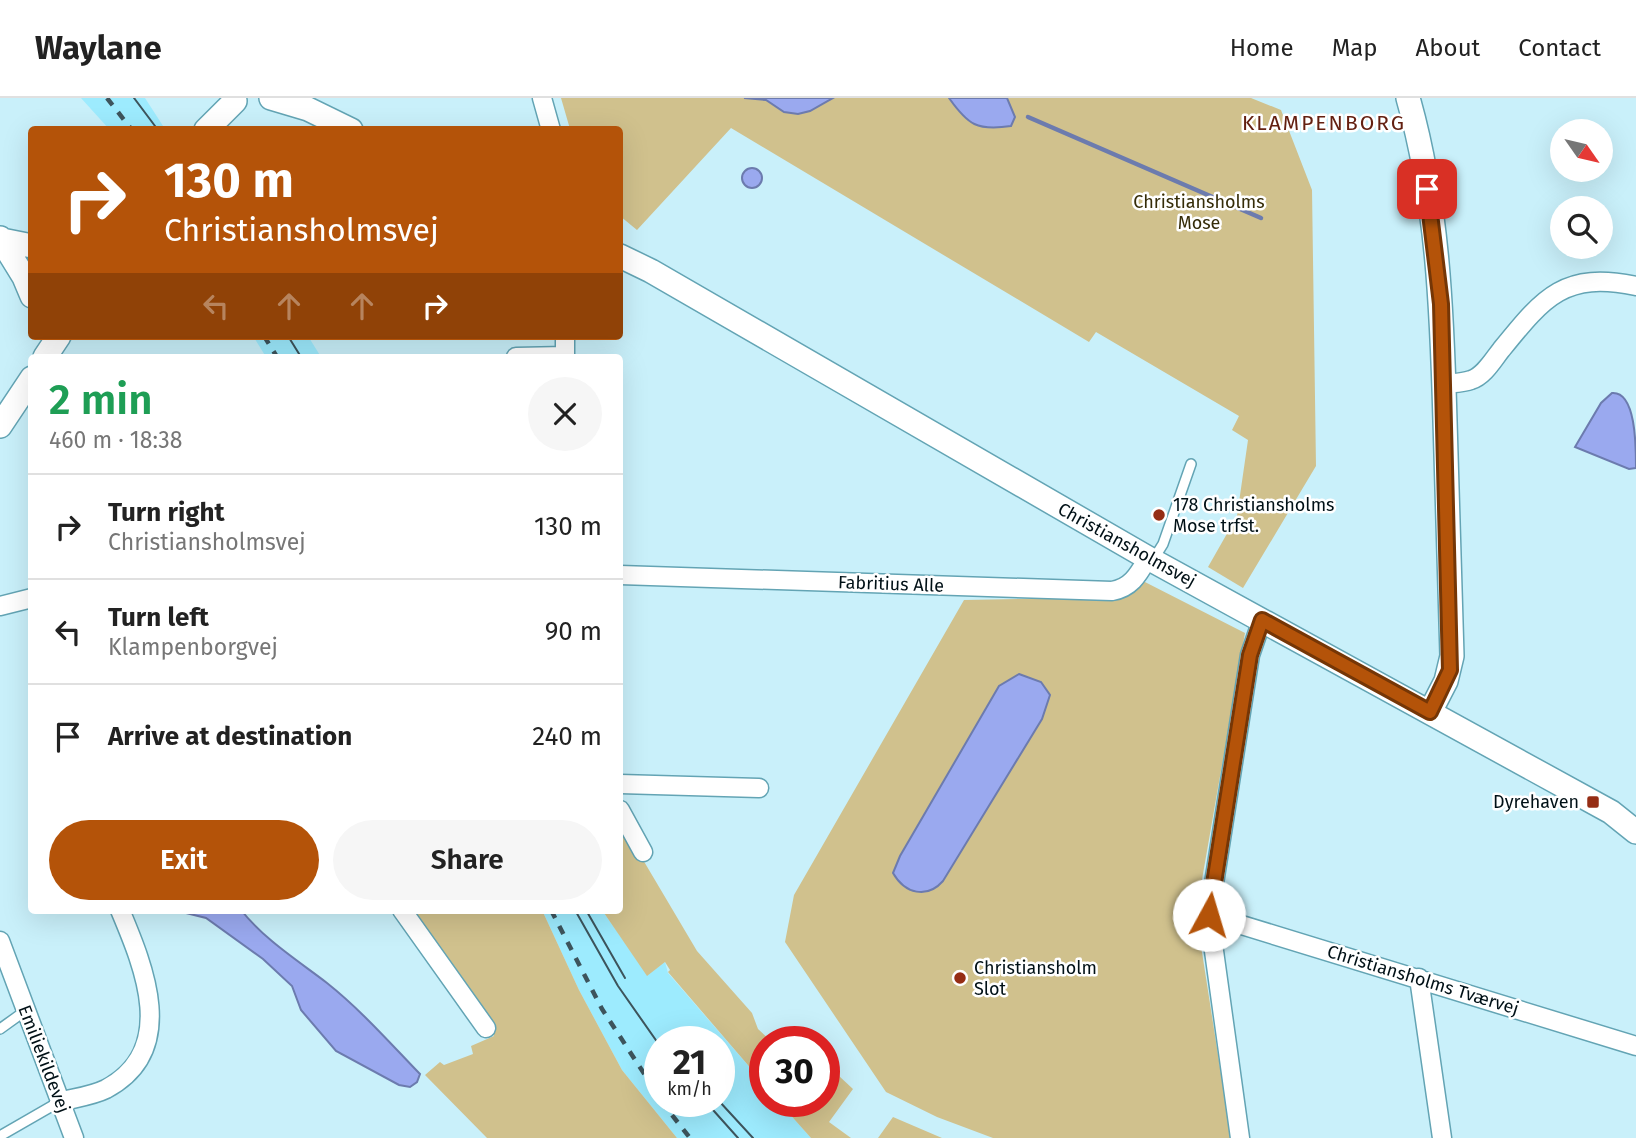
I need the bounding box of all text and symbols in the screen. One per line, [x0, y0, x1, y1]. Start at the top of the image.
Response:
text: Waylane [35, 28, 162, 68]
text: Home [1230, 34, 1294, 62]
text: Map [1332, 34, 1378, 62]
text: About [1416, 34, 1480, 62]
text: Contact [1518, 34, 1601, 62]
district label: KLAMPENBORG [1242, 110, 1406, 136]
north arrow [1550, 119, 1614, 182]
map controls [1550, 119, 1613, 259]
text: 130 m [164, 151, 294, 210]
icon: right [49, 154, 140, 245]
pin [1397, 159, 1457, 219]
icon: arrive [1408, 170, 1446, 208]
park label: Christiansholms Mose [1133, 191, 1265, 234]
button: search [1550, 196, 1613, 259]
text: Christiansholmsvej [164, 211, 439, 249]
icon: left [197, 287, 235, 325]
icon: ahead [270, 287, 308, 325]
icon: ahead [343, 287, 381, 325]
icon: right [416, 287, 454, 325]
text: 2 min [49, 375, 153, 425]
button: close [528, 377, 602, 451]
text: 460 m · 18:38 [49, 426, 182, 454]
place label: 178 Christiansholms Mose trfst. [1173, 494, 1334, 537]
text: Turn right [108, 497, 225, 528]
street label: Christiansholmsvej [1054, 498, 1200, 592]
marker: 178 Christiansholms Mose trfst. [1151, 507, 1167, 523]
icon: right [49, 508, 87, 546]
text: 130 m [534, 511, 602, 542]
text: Christiansholmsvej [108, 528, 306, 556]
street label: Fabritius Alle [838, 571, 944, 597]
text: Turn left [108, 602, 209, 633]
icon: left [49, 613, 87, 651]
text: 90 m [545, 616, 602, 647]
text: Klampenborgvej [108, 633, 278, 661]
icon: arrive [49, 718, 87, 756]
text: Arrive at destination [108, 721, 352, 752]
text: 240 m [532, 721, 602, 752]
place label: Dyrehaven [1493, 791, 1579, 813]
marker: Dyrehaven [1585, 794, 1601, 810]
button: Exit [49, 820, 319, 900]
button: Share [333, 820, 602, 900]
position arrow [1172, 878, 1246, 952]
street label: Christiansholms Tværvej [1325, 940, 1521, 1020]
place label: Christiansholm Slot [974, 957, 1097, 1000]
marker: Christiansholm Slot [952, 970, 968, 986]
street label: Emiliekildevej [13, 1002, 75, 1116]
speed limit sign: 30 [749, 1026, 840, 1117]
text: 21 [673, 1041, 706, 1083]
text: km/h [667, 1078, 712, 1100]

